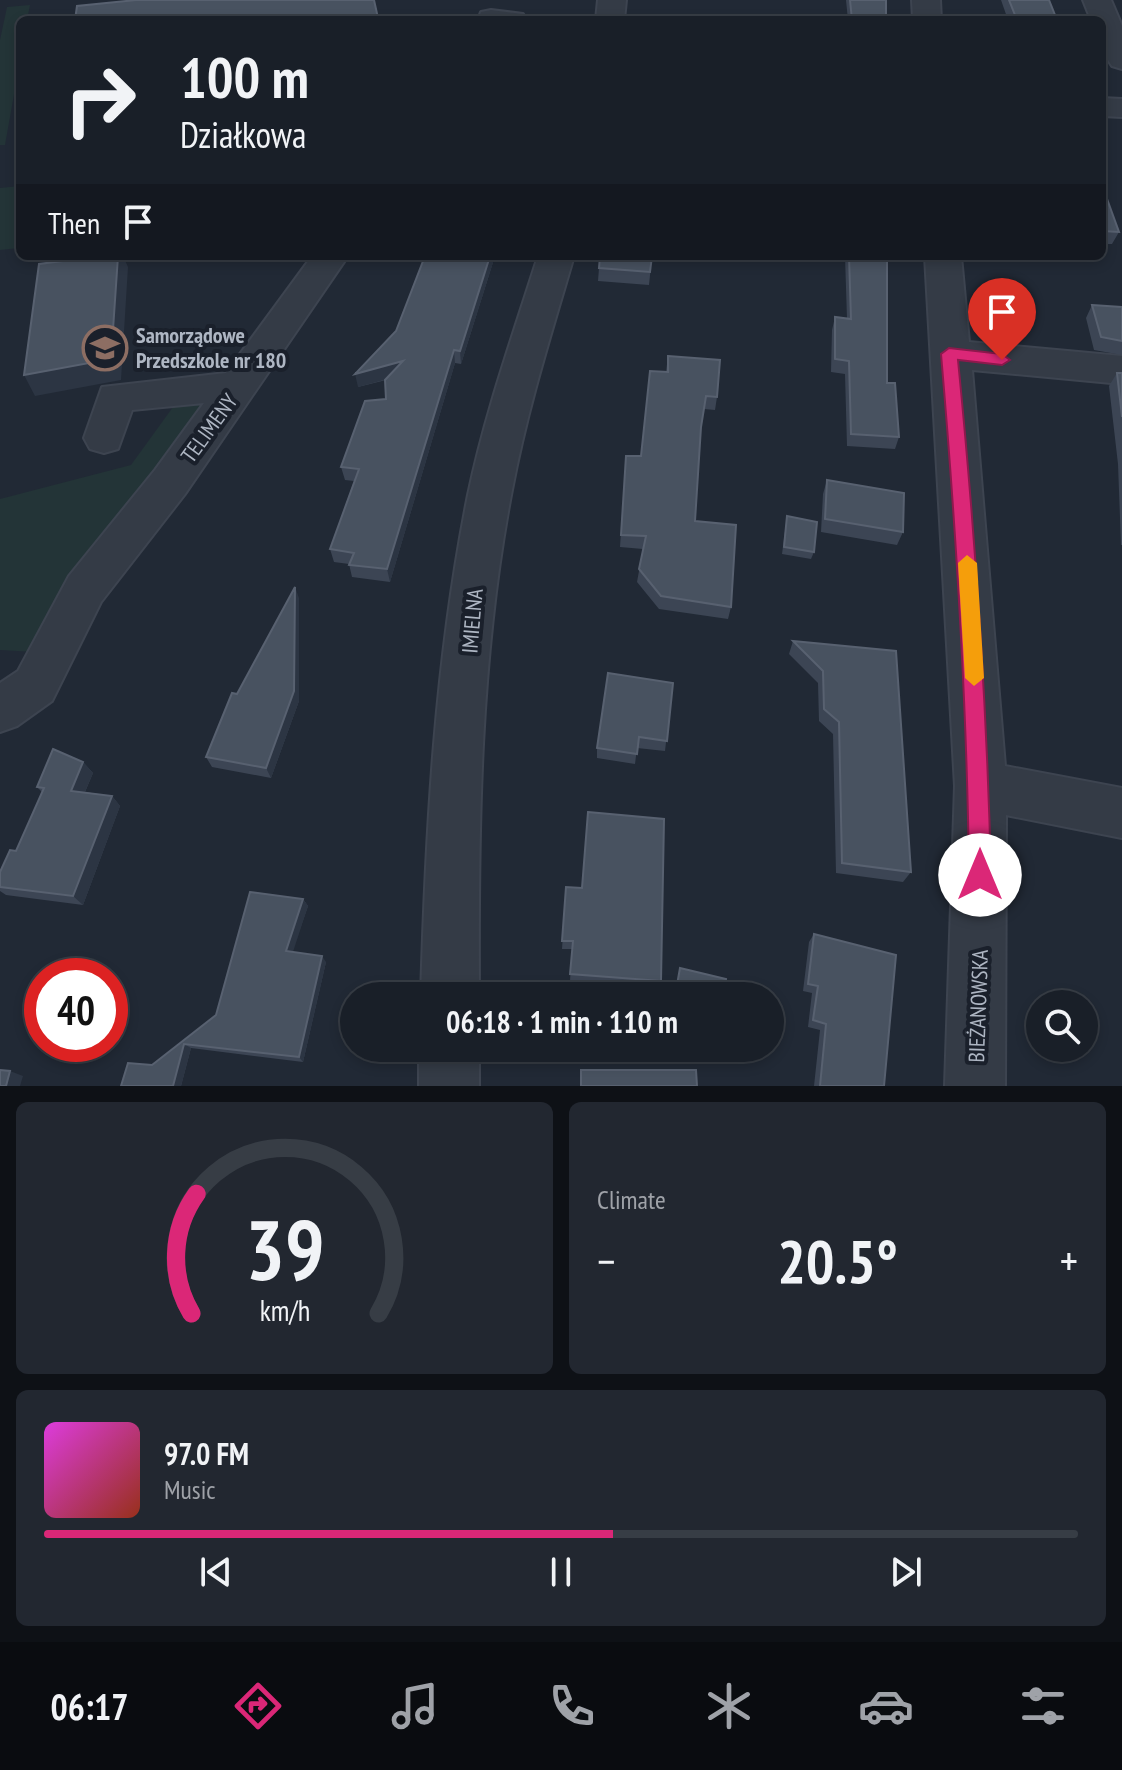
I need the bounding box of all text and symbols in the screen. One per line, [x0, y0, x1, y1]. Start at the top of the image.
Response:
text: 100 m [180, 41, 309, 113]
icon: right [48, 48, 152, 152]
text: Działkowa [180, 111, 306, 158]
icon: arrive [116, 200, 160, 244]
text: Then [48, 203, 100, 242]
pin [968, 278, 1036, 360]
icon: arrive [980, 290, 1024, 334]
place label: Samorządowe Przedszkole nr 180 [136, 321, 286, 374]
school or university icon: Samorządowe Przedszkole nr 180 [81, 324, 129, 372]
street label: TELIMENY [175, 388, 243, 468]
street label: IMIELNA [455, 587, 489, 655]
position arrow [938, 833, 1022, 917]
street label: BIEŻANOWSKA [962, 948, 994, 1063]
speed limit sign: 40 [24, 958, 128, 1062]
map controls [1026, 990, 1098, 1062]
button: search [1026, 990, 1098, 1062]
text: 06:18 · 1 min · 110 m [446, 1002, 678, 1041]
text: Climate [597, 1183, 666, 1216]
text: 39 [245, 1195, 324, 1303]
text: 20.5° [777, 1222, 898, 1300]
text: − [597, 1232, 615, 1289]
text: + [1060, 1232, 1078, 1289]
text: km/h [259, 1292, 310, 1329]
text: 97.0 FM [164, 1434, 249, 1473]
text: Music [164, 1473, 216, 1506]
icon: previous [194, 1550, 238, 1594]
icon: pause [539, 1550, 583, 1594]
icon: next [884, 1550, 928, 1594]
icon: directions [230, 1678, 286, 1734]
icon: music [387, 1678, 443, 1734]
icon: phone [544, 1678, 600, 1734]
icon: climate [701, 1678, 757, 1734]
icon: car [858, 1678, 914, 1734]
icon: filters [1015, 1678, 1071, 1734]
text: 06:17 [51, 1683, 128, 1730]

